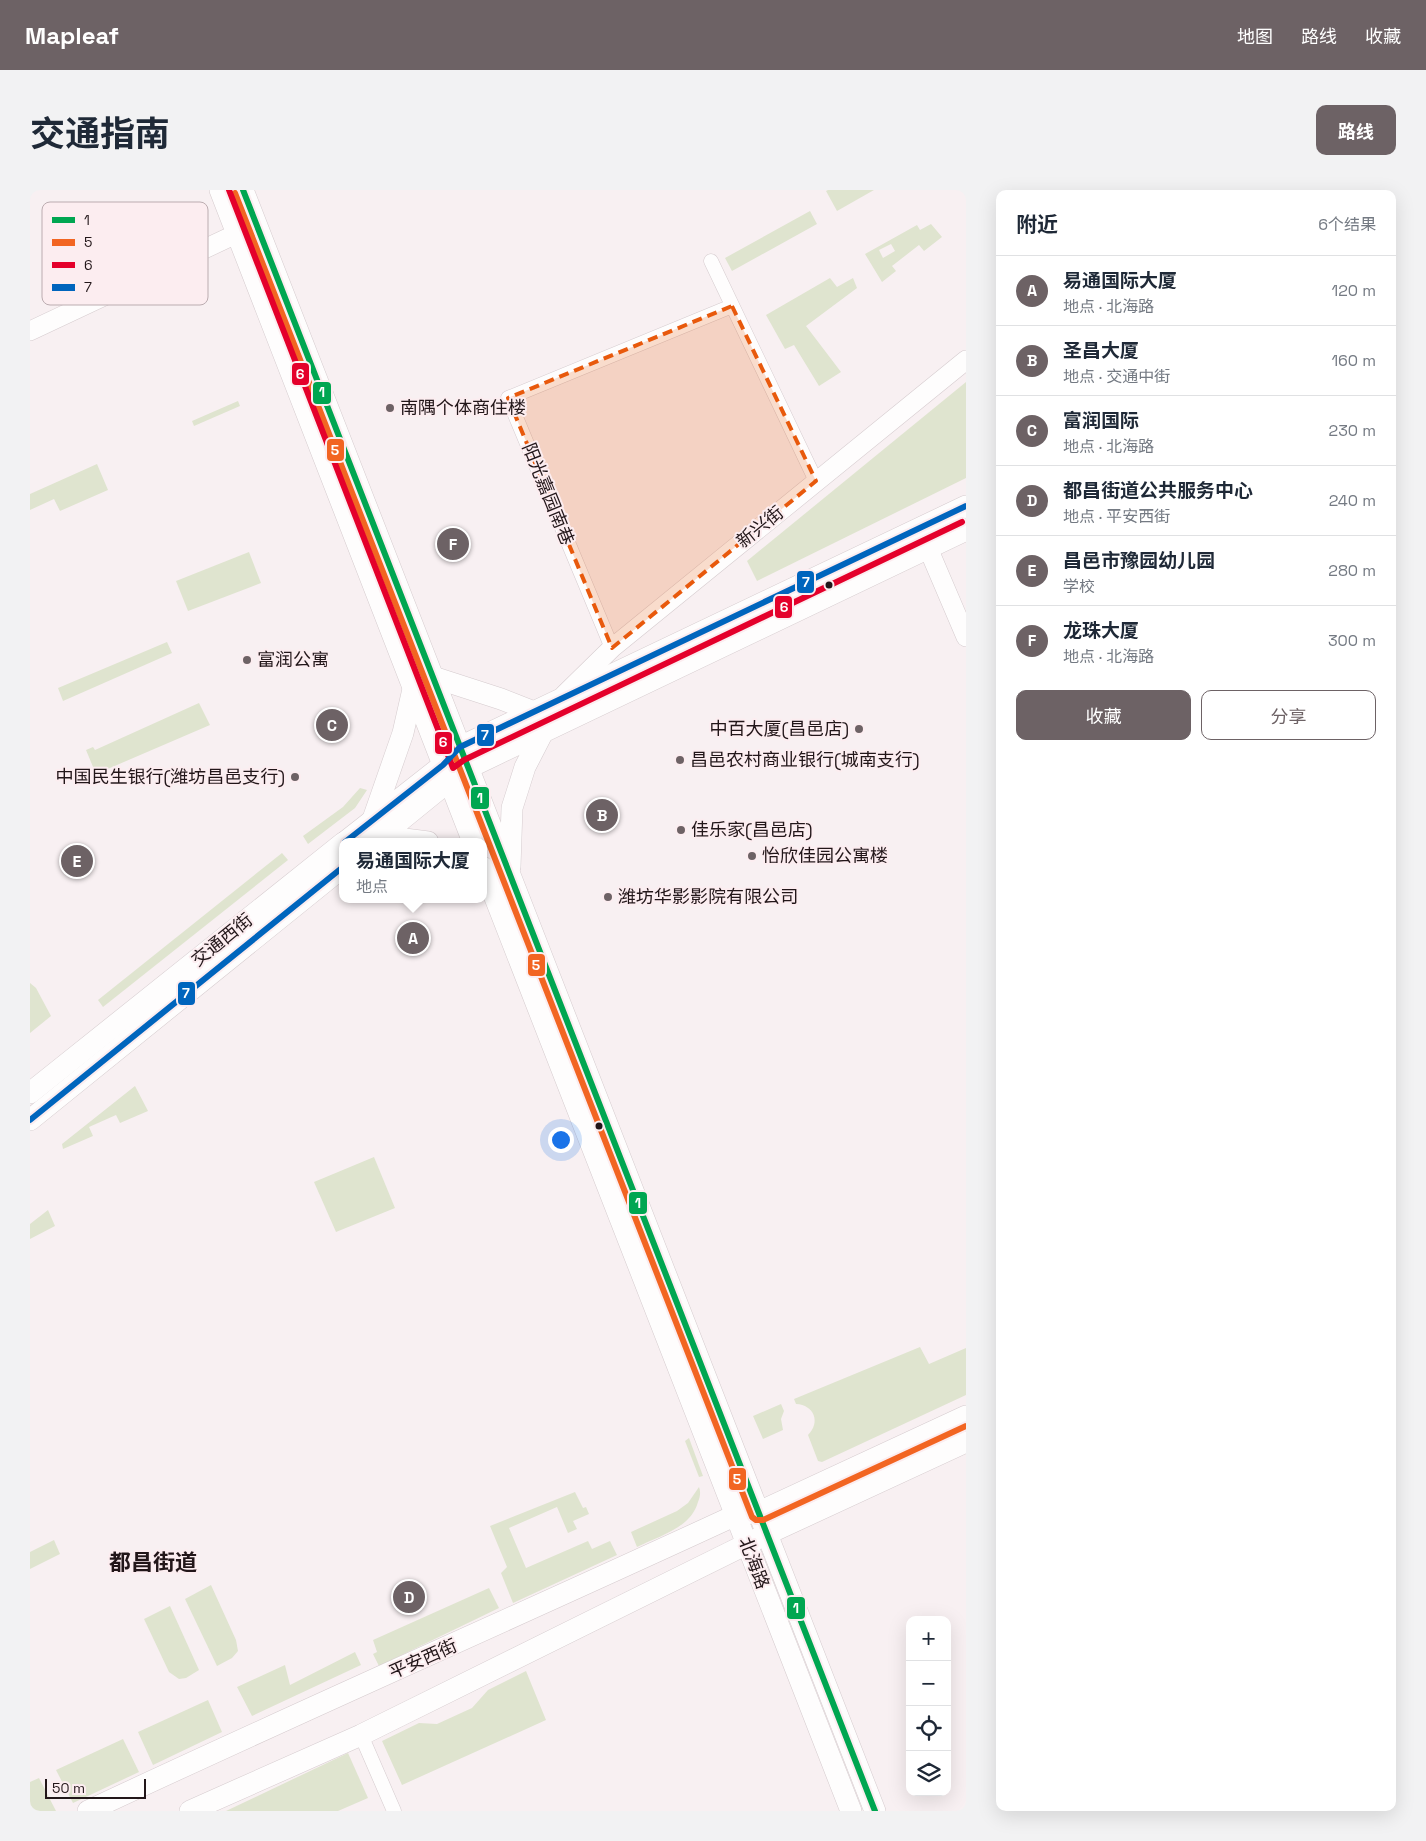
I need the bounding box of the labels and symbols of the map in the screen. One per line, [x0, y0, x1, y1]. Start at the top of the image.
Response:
legend [42, 202, 208, 305]
text: 1 [84, 211, 90, 229]
text: 5 [84, 233, 92, 251]
text: 6 [84, 256, 93, 274]
text: 7 [84, 278, 92, 296]
line badge: 6 [291, 362, 310, 386]
text: 6 [296, 365, 305, 383]
line badge: 1 [312, 381, 332, 405]
text: 1 [319, 383, 325, 401]
place label: 南隅个体商住楼 [400, 396, 526, 419]
marker: 南隅个体商住楼 [384, 402, 396, 414]
line badge: 5 [326, 438, 345, 462]
street label: 阳光嘉园南巷 [518, 439, 579, 548]
text: 5 [331, 441, 339, 459]
street label: 新兴街 [731, 501, 788, 553]
pin: F [437, 525, 469, 563]
line badge: 7 [796, 570, 815, 594]
text: 7 [802, 573, 810, 591]
unlabelled marker [824, 580, 834, 590]
line badge: 6 [774, 595, 793, 619]
text: 6 [780, 598, 789, 616]
place label: 富润公寓 [257, 648, 329, 671]
marker: 富润公寓 [241, 654, 253, 666]
pin: C [316, 706, 348, 744]
place label: 中百大厦(昌邑店) [709, 717, 849, 740]
line badge: 7 [476, 723, 495, 747]
marker: 中百大厦(昌邑店) [853, 723, 865, 735]
text: 7 [481, 726, 489, 744]
line badge: 6 [434, 731, 453, 755]
text: 6 [439, 733, 448, 751]
place label: 昌邑农村商业银行(城南支行) [690, 748, 920, 771]
marker: 昌邑农村商业银行(城南支行) [674, 754, 686, 766]
place label: 中国民生银行(潍坊昌邑支行) [55, 765, 285, 788]
marker: 中国民生银行(潍坊昌邑支行) [289, 771, 301, 783]
line badge: 1 [470, 786, 490, 810]
text: 1 [477, 789, 483, 807]
pin: B [586, 796, 618, 834]
place label: 佳乐家(昌邑店) [691, 818, 813, 841]
marker: 佳乐家(昌邑店) [675, 824, 687, 836]
pin: E [61, 842, 93, 880]
place label: 怡欣佳园公寓楼 [762, 844, 888, 867]
marker: 怡欣佳园公寓楼 [746, 850, 758, 862]
place label: 潍坊华影影院有限公司 [618, 885, 798, 908]
marker: 潍坊华影影院有限公司 [602, 891, 614, 903]
street label: 交通西街 [186, 908, 257, 971]
pin: A [397, 919, 429, 957]
line badge: 5 [527, 953, 546, 977]
text: 5 [532, 956, 540, 974]
line badge: 7 [177, 981, 196, 1006]
text: 7 [182, 984, 190, 1002]
unlabelled marker [594, 1121, 604, 1131]
your location [548, 1127, 574, 1153]
line badge: 1 [628, 1191, 648, 1215]
text: 1 [635, 1194, 641, 1212]
line badge: 5 [728, 1467, 747, 1491]
text: 5 [733, 1470, 741, 1488]
street label: 北海路 [734, 1533, 775, 1592]
district label: 都昌街道 [109, 1548, 197, 1576]
pin: D [393, 1578, 425, 1616]
line badge: 1 [786, 1596, 806, 1620]
text: 1 [793, 1599, 799, 1617]
street label: 平安西街 [385, 1633, 460, 1684]
scale bar [45, 1776, 146, 1799]

